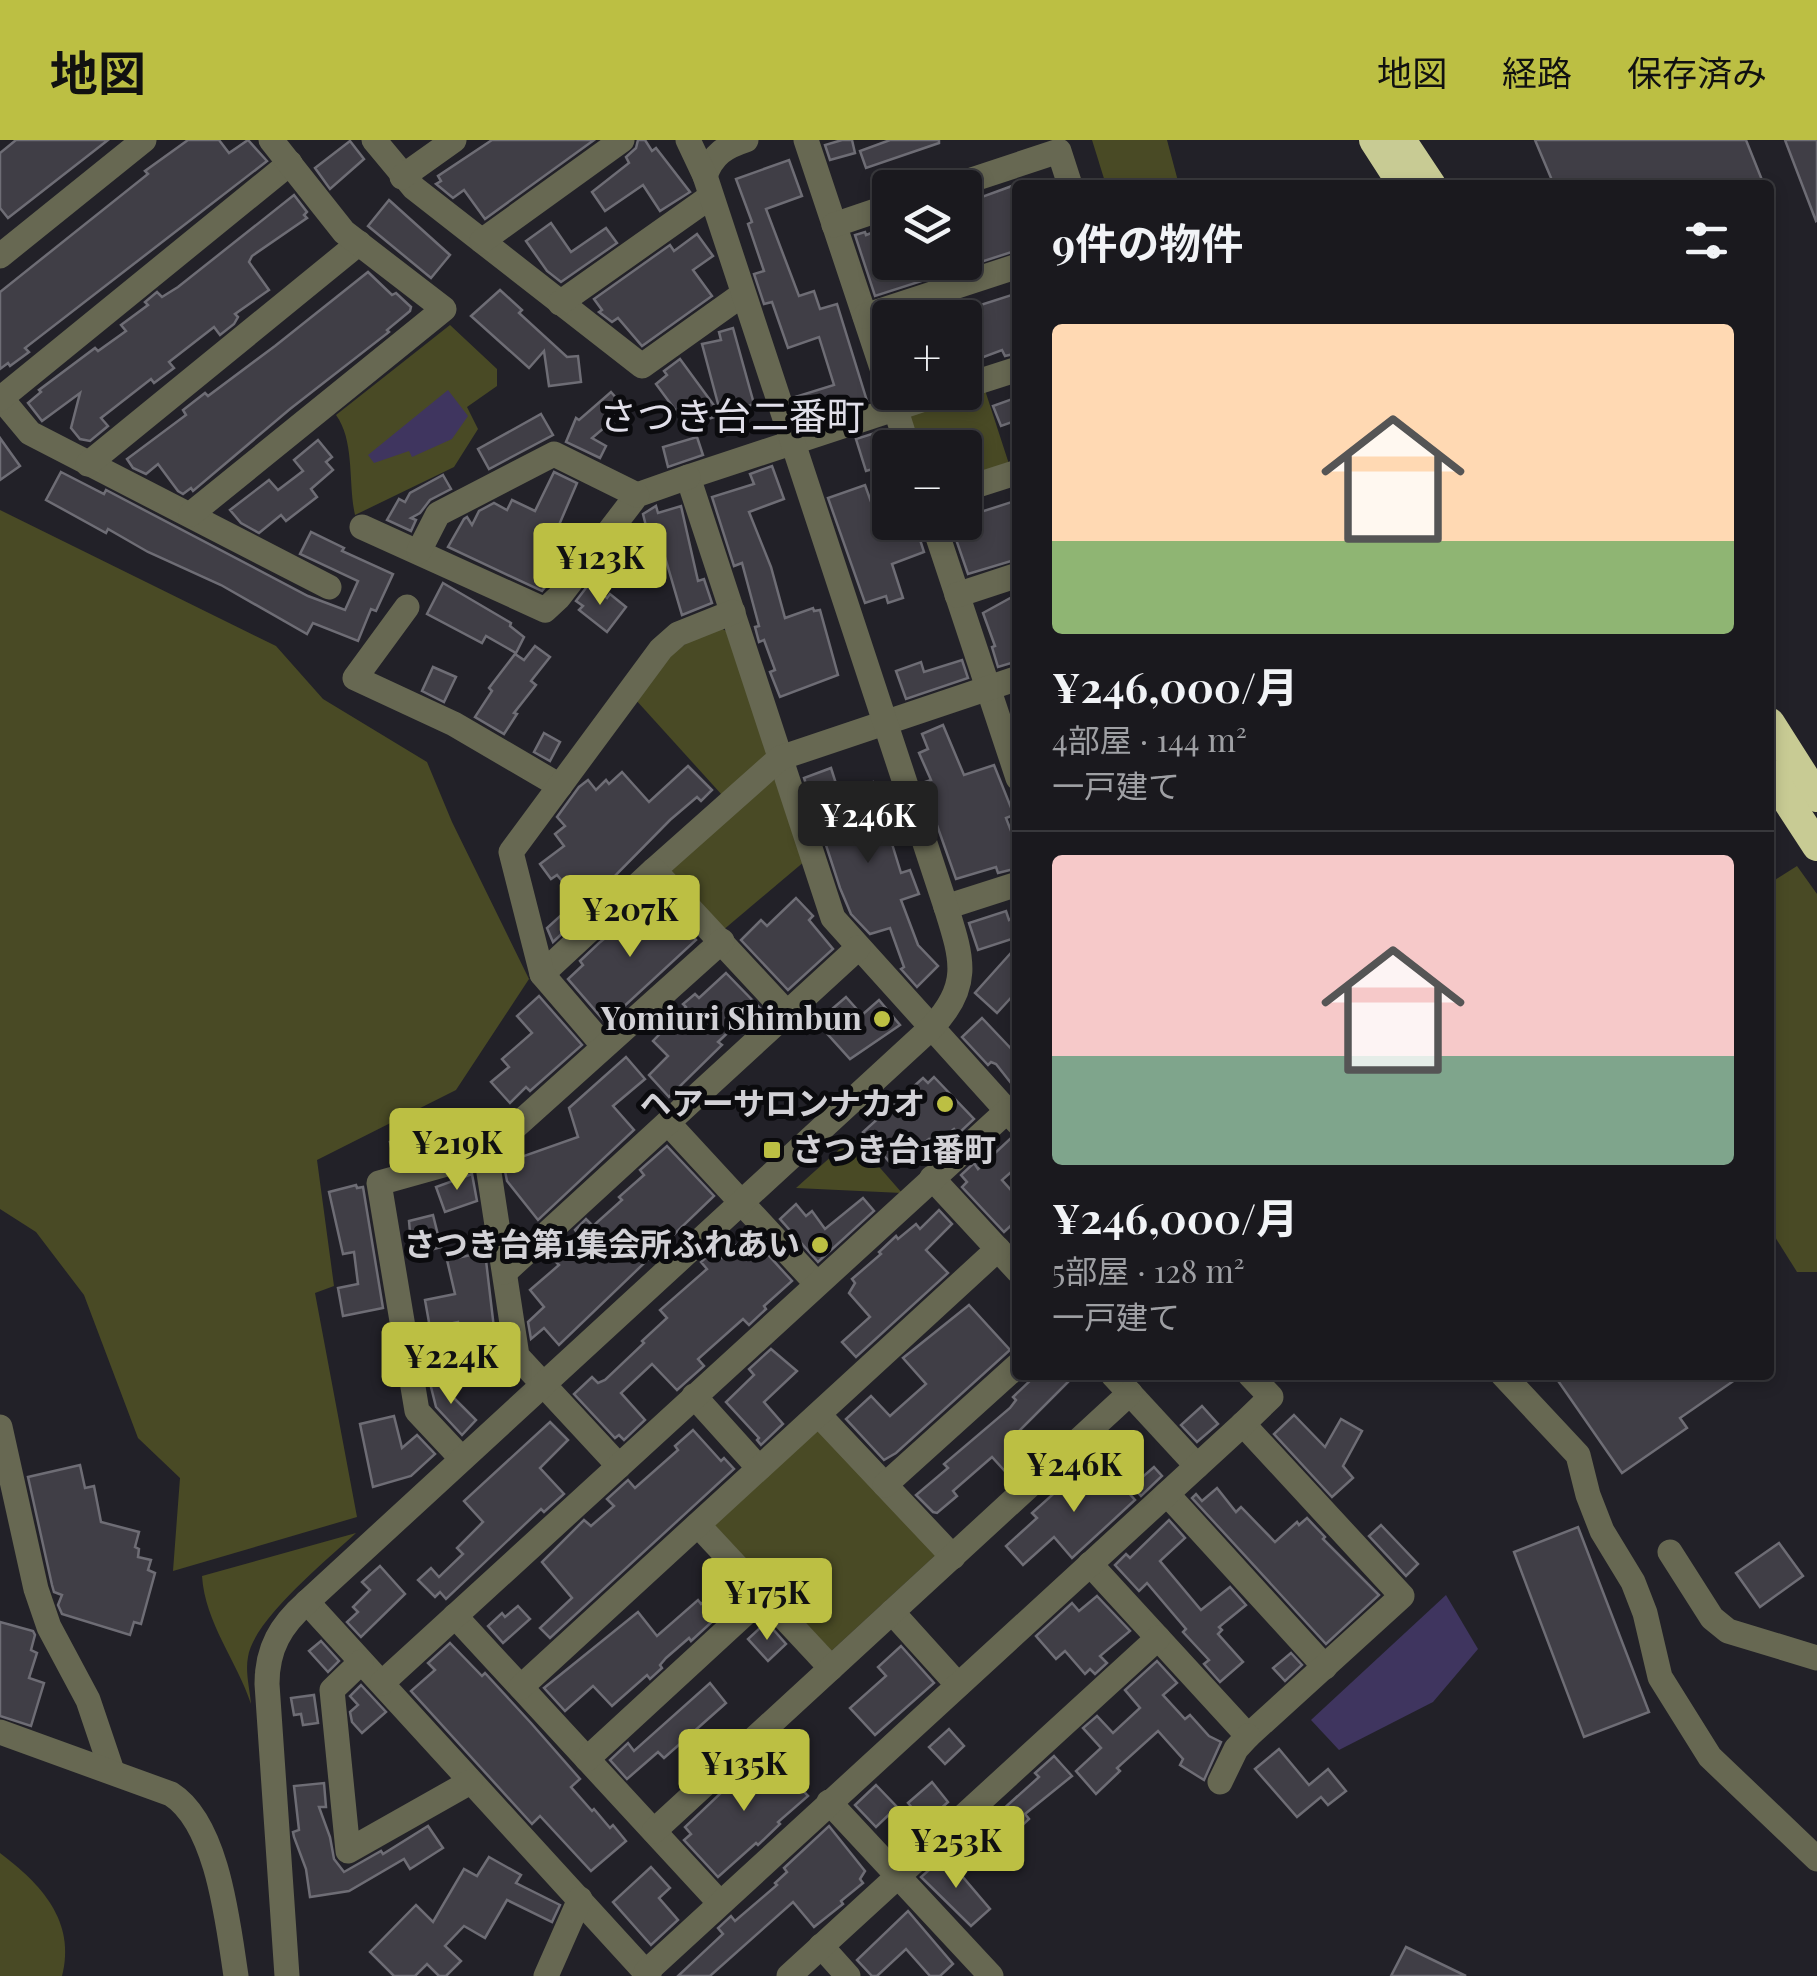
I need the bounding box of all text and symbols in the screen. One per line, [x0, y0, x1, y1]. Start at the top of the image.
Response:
text: 地図 [50, 39, 146, 103]
text: 地図 [1377, 48, 1447, 95]
text: 経路 [1502, 48, 1572, 95]
text: 保存済み [1627, 48, 1767, 95]
map controls [872, 170, 982, 540]
button: layers [872, 170, 982, 280]
icon: filters [1679, 213, 1734, 268]
text: 9件の物件 [1052, 214, 1243, 270]
button: + [872, 300, 982, 410]
district label: さつき台二番町 [599, 389, 865, 440]
icon: home [1303, 389, 1483, 569]
button: − [872, 430, 982, 540]
pin: ¥123K [530, 523, 670, 608]
text: ¥123K [555, 534, 645, 577]
text: ¥246,000/月 [1052, 658, 1298, 714]
text: 4部屋 · 144 m² [1052, 717, 1247, 760]
text: 一戸建て [1052, 763, 1180, 806]
pin: ¥246K [798, 781, 938, 866]
text: ¥246K [820, 792, 916, 835]
pin: ¥207K [560, 875, 700, 960]
text: ¥207K [582, 886, 678, 929]
icon: home [1303, 920, 1483, 1100]
place label: Yomiuri Shimbun [600, 995, 862, 1038]
marker: Yomiuri Shimbun [871, 1008, 893, 1030]
place label: ヘアーサロンナカオ [640, 1080, 925, 1123]
marker: ヘアーサロンナカオ [934, 1093, 956, 1115]
pin: ¥219K [387, 1108, 527, 1193]
text: ¥219K [411, 1119, 503, 1162]
place label: さつき台1番町 [792, 1126, 996, 1169]
marker: さつき台1番町 [761, 1139, 783, 1161]
text: ¥246,000/月 [1052, 1189, 1298, 1245]
place label: さつき台第1集会所ふれあい [404, 1221, 800, 1264]
marker: さつき台第1集会所ふれあい [809, 1234, 831, 1256]
text: 5部屋 · 128 m² [1052, 1248, 1245, 1291]
text: 一戸建て [1052, 1294, 1180, 1337]
pin: ¥224K [381, 1322, 521, 1407]
text: ¥224K [404, 1333, 498, 1376]
pin: ¥246K [1004, 1430, 1144, 1515]
text: ¥246K [1026, 1441, 1122, 1484]
pin: ¥175K [697, 1558, 837, 1643]
text: ¥175K [724, 1569, 810, 1612]
pin: ¥135K [674, 1729, 814, 1814]
text: ¥135K [701, 1740, 787, 1783]
pin: ¥253K [886, 1806, 1026, 1891]
text: ¥253K [910, 1817, 1002, 1860]

